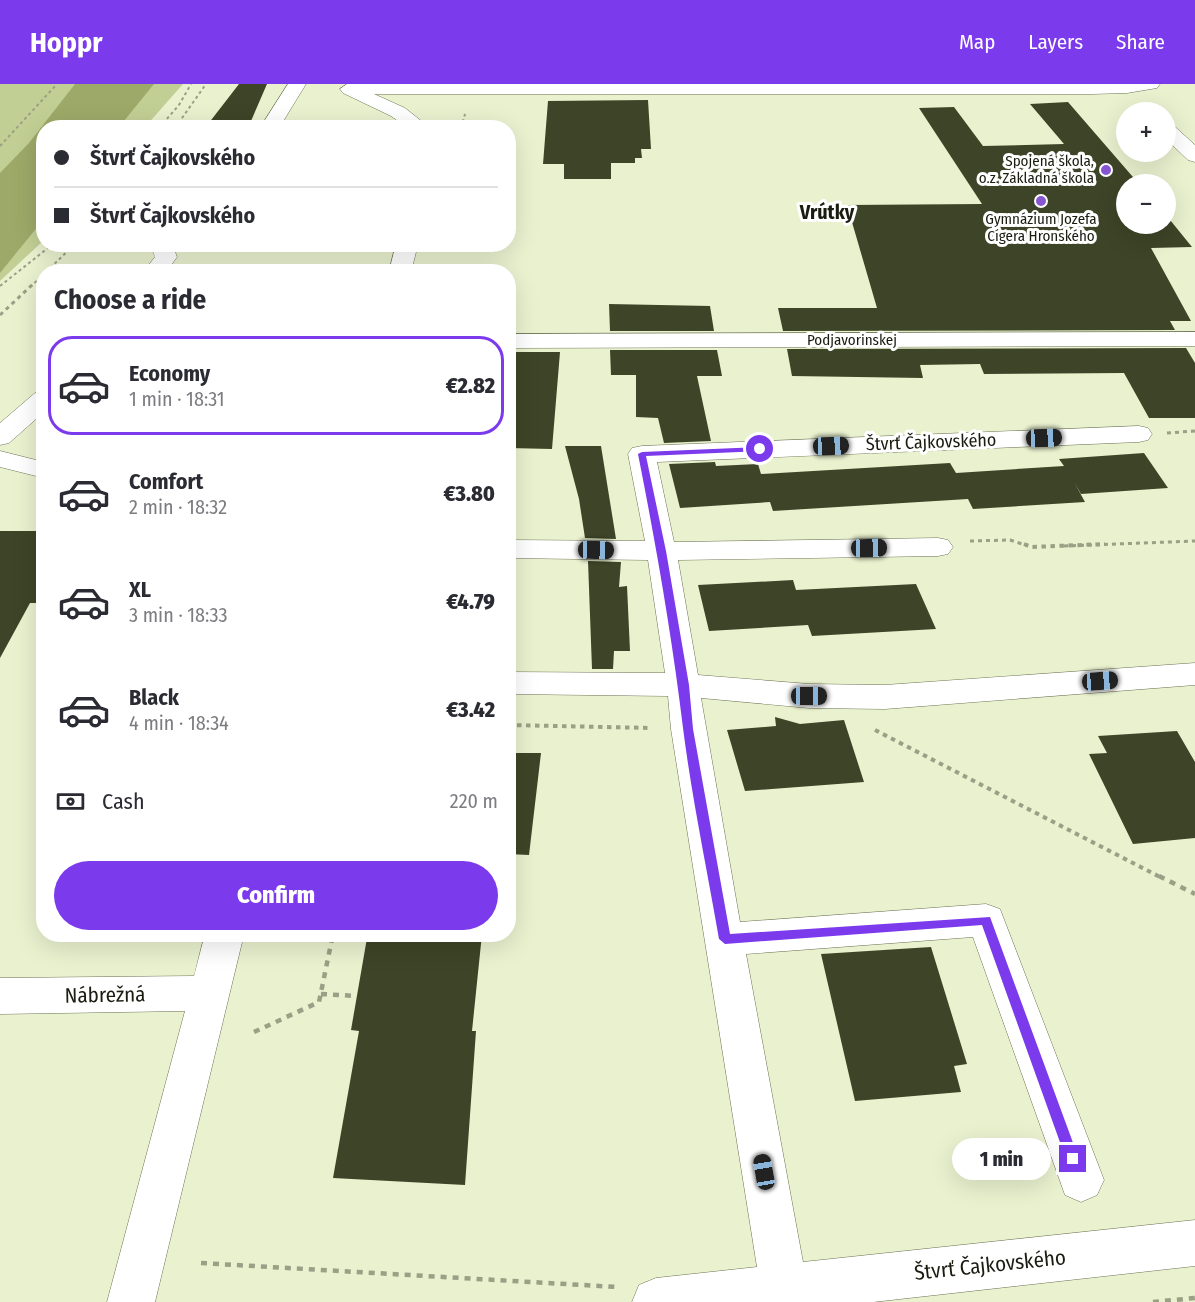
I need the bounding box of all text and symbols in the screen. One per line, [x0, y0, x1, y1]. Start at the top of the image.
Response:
text: Hoppr [30, 26, 102, 59]
text: Map [959, 29, 995, 55]
text: Layers [1028, 29, 1083, 55]
text: Share [1116, 29, 1165, 55]
map controls [1116, 102, 1176, 234]
button: + [1116, 102, 1176, 162]
text: Štvrť Čajkovského [90, 144, 255, 171]
place label: Spojená škola, o.z. Základná škola [979, 152, 1094, 187]
marker: Spojená škola, o.z. Základná škola [1099, 163, 1113, 177]
button: − [1116, 174, 1176, 234]
marker: Gymnázium Jozefa Cígera Hronského [1034, 194, 1048, 208]
district label: Vrútky [799, 200, 855, 224]
text: Štvrť Čajkovského [90, 202, 255, 229]
place label: Gymnázium Jozefa Cígera Hronského [985, 210, 1097, 245]
text: Choose a ride [54, 284, 206, 316]
street label: Podjavorinskej [807, 331, 897, 349]
icon: car [57, 359, 111, 413]
text: Economy [129, 360, 210, 387]
text: €2.82 [446, 372, 495, 399]
text: 1 min · 18:31 [129, 387, 225, 411]
car [1026, 428, 1062, 448]
street label: Štvrť Čajkovského [865, 429, 997, 455]
route start [746, 435, 773, 462]
car [813, 436, 849, 456]
icon: car [57, 467, 111, 521]
text: Comfort [129, 468, 203, 495]
text: €3.80 [443, 480, 495, 507]
text: 2 min · 18:32 [129, 495, 227, 519]
car [851, 539, 887, 557]
car [578, 541, 614, 559]
icon: car [57, 575, 111, 629]
text: XL [129, 576, 151, 603]
text: €4.79 [446, 588, 495, 615]
text: 3 min · 18:33 [129, 603, 228, 627]
car [1081, 671, 1119, 691]
icon: car [57, 683, 111, 737]
text: Black [129, 684, 179, 711]
car [791, 687, 827, 705]
text: €3.42 [446, 696, 495, 723]
text: 4 min · 18:34 [129, 711, 229, 735]
icon: cash [54, 785, 87, 818]
text: Cash [102, 788, 145, 815]
text: 220 m [450, 789, 498, 813]
button: Confirm [54, 861, 498, 930]
street label: Nábrežná [64, 981, 146, 1009]
callout: 1 min [953, 1138, 1052, 1180]
route end [1059, 1145, 1086, 1172]
text: 1 min [980, 1147, 1023, 1171]
car [752, 1153, 776, 1191]
street label: Štvrť Čajkovského [913, 1244, 1067, 1286]

